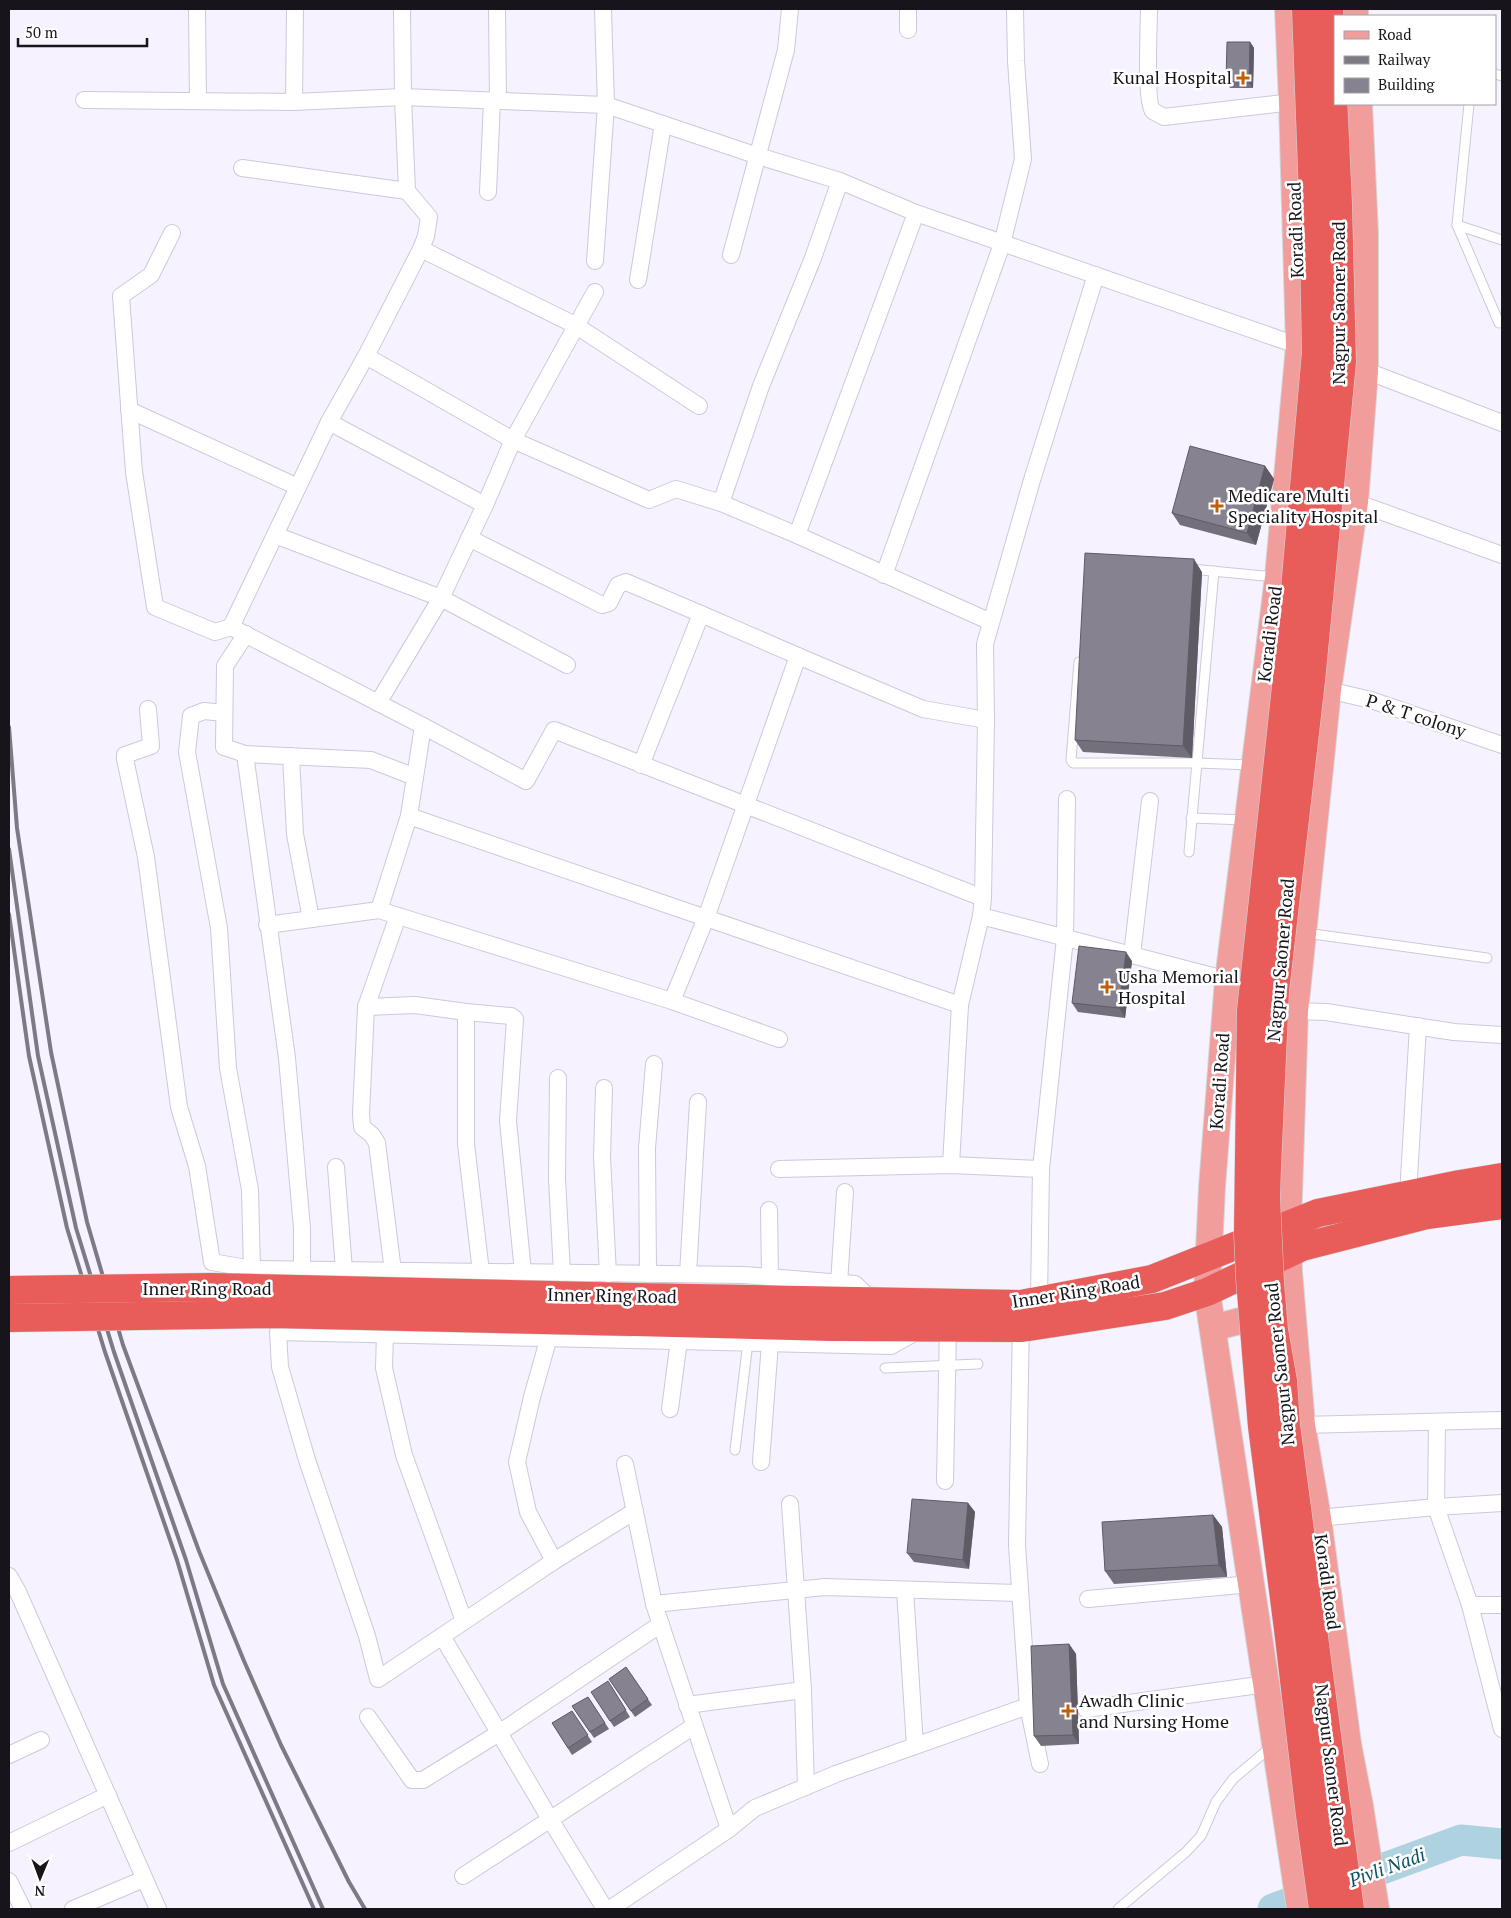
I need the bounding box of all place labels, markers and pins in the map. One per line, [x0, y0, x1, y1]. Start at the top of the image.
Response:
place label: Kunal Hospital [1113, 65, 1232, 89]
marker: Kunal Hospital [1236, 71, 1250, 85]
place label: Medicare Multi Speciality Hospital [1228, 483, 1378, 528]
marker: Medicare Multi Speciality Hospital [1210, 499, 1224, 513]
place label: Usha Memorial Hospital [1118, 964, 1239, 1009]
marker: Usha Memorial Hospital [1100, 980, 1114, 994]
place label: Awadh Clinic and Nursing Home [1079, 1688, 1229, 1733]
marker: Awadh Clinic and Nursing Home [1061, 1704, 1075, 1718]

